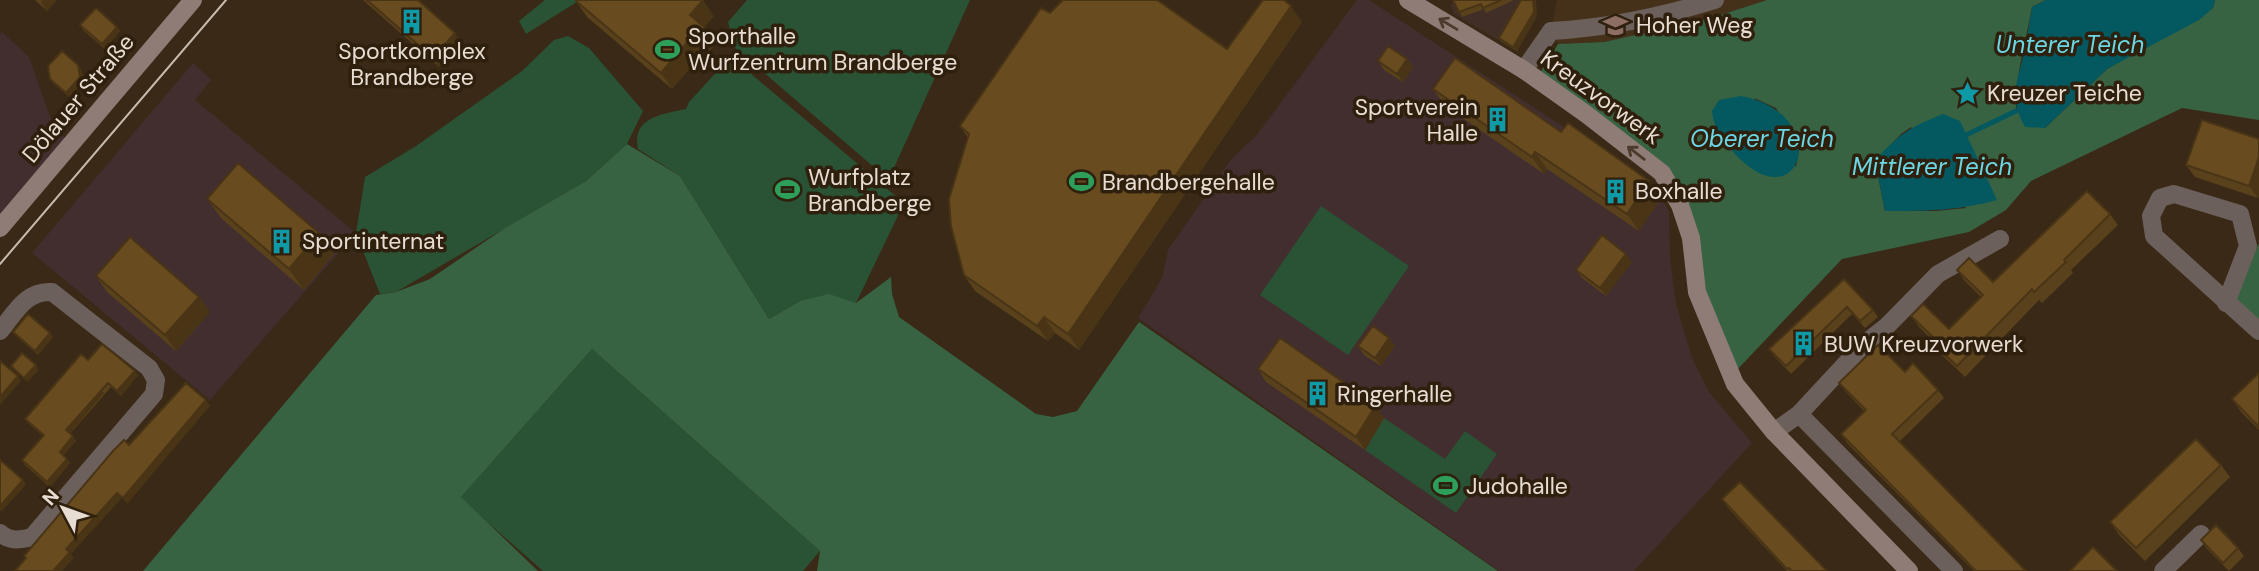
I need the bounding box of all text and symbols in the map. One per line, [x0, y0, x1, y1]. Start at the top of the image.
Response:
building icon: Sportkomplex Brandberge [398, 7, 426, 35]
place label: Hoher Weg [1636, 10, 1753, 40]
school or university icon: Hoher Weg [1602, 11, 1630, 39]
one-way arrow [1439, 17, 1459, 31]
place label: Sporthalle Wurfzentrum Brandberge [688, 21, 957, 77]
street label: Dölauer Straße [15, 27, 141, 169]
water label: Unterer Teich [1996, 29, 2144, 60]
sports icon: Sporthalle Wurfzentrum Brandberge [654, 35, 682, 63]
place label: Sportkomplex Brandberge [338, 36, 486, 92]
street label: Kreuzvorwerk [1535, 43, 1668, 151]
place label: Kreuzer Teiche [1987, 78, 2142, 108]
place icon: Kreuzer Teiche [1953, 79, 1981, 107]
place label: Sportverein Halle [1355, 92, 1478, 148]
building icon: Sportverein Halle [1484, 106, 1512, 134]
water label: Oberer Teich [1690, 123, 1834, 154]
one-way arrow [1627, 145, 1645, 160]
water label: Mittlerer Teich [1852, 151, 2012, 182]
place label: Wurfplatz Brandberge [808, 162, 932, 218]
place label: Brandbergehalle [1102, 167, 1275, 197]
sports icon: Brandbergehalle [1068, 168, 1096, 196]
sports icon: Wurfplatz Brandberge [774, 176, 802, 204]
place label: Boxhalle [1635, 176, 1723, 206]
building icon: Boxhalle [1601, 177, 1629, 205]
place label: Sportinternat [302, 226, 444, 256]
building icon: Sportinternat [268, 227, 296, 255]
place label: BUW Kreuzvorwerk [1824, 329, 2024, 359]
building icon: BUW Kreuzvorwerk [1790, 330, 1818, 358]
place label: Ringerhalle [1337, 379, 1452, 409]
building icon: Ringerhalle [1303, 380, 1331, 408]
place label: Judohalle [1466, 471, 1568, 501]
sports icon: Judohalle [1432, 472, 1460, 500]
north arrow [28, 473, 98, 543]
text: N [37, 484, 65, 511]

